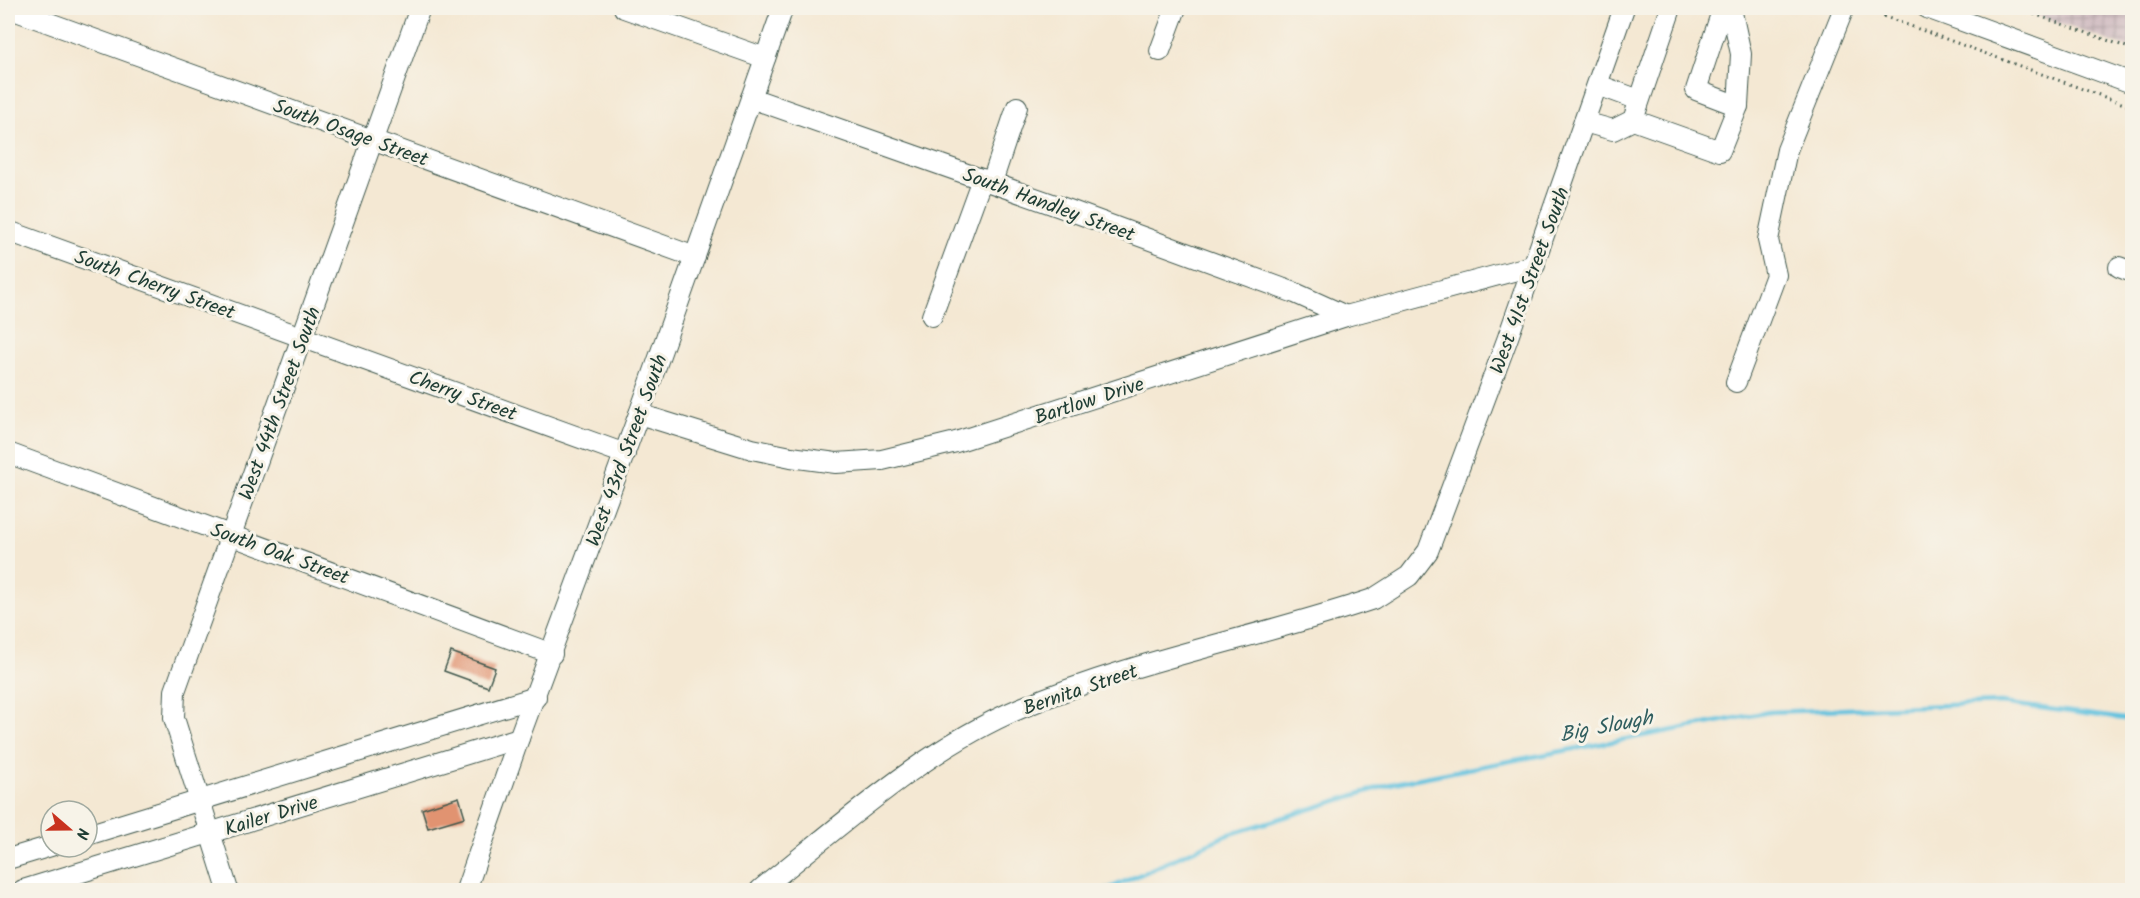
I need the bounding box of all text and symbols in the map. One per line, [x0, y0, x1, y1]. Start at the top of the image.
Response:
street label: South Osage Street [268, 91, 433, 177]
street label: South Handley Street [958, 160, 1139, 252]
street label: West 41st Street South [1482, 183, 1580, 379]
street label: South Cherry Street [70, 242, 239, 330]
street label: West 44th Street South [231, 302, 331, 505]
street label: West 43rd Street South [578, 350, 678, 551]
street label: Cherry Street [404, 363, 521, 431]
street label: Bartlow Drive [1031, 369, 1149, 435]
street label: South Oak Street [205, 515, 353, 595]
street label: Bernita Street [1019, 656, 1143, 725]
water label: Big Slough [1557, 702, 1657, 753]
street label: Kailer Drive [221, 788, 322, 846]
north arrow [39, 799, 99, 859]
text: N [68, 825, 95, 843]

